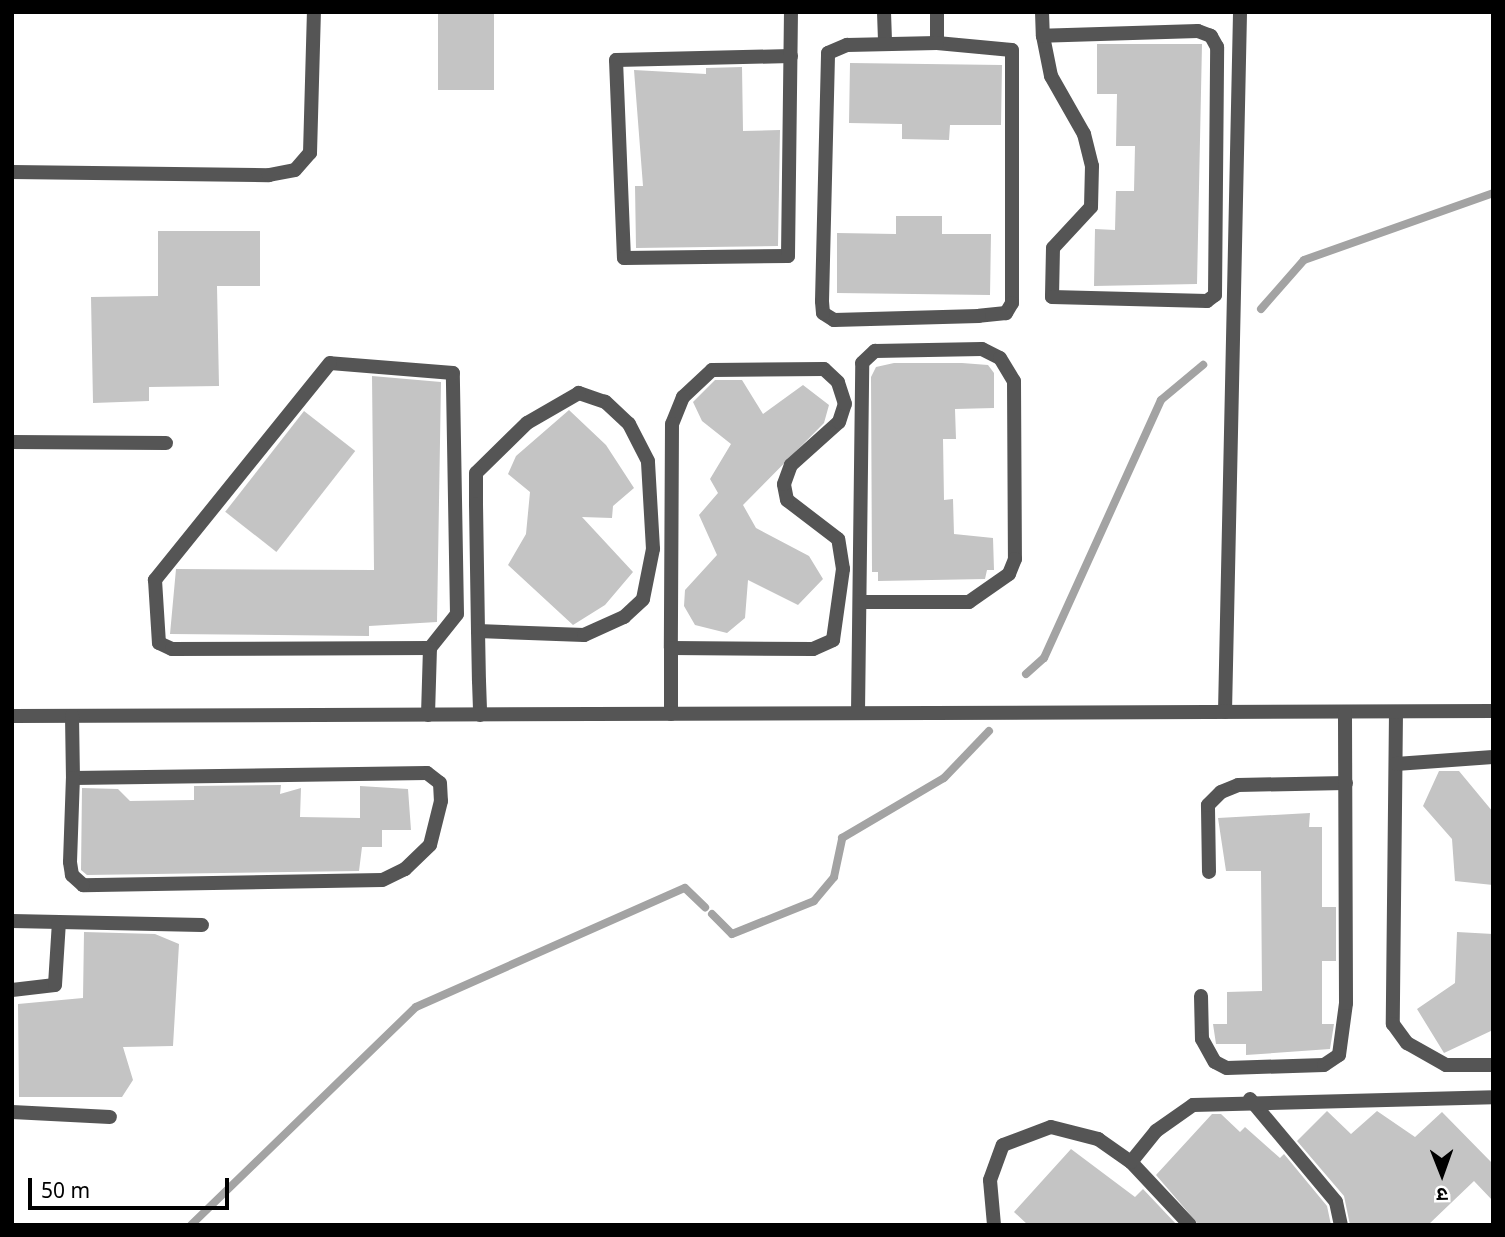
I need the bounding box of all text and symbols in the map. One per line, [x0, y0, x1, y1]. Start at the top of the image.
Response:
north arrow [1407, 1139, 1477, 1209]
scale bar [32, 1164, 233, 1208]
text: 50 m [41, 1176, 90, 1204]
text: उ [1437, 1182, 1448, 1208]

